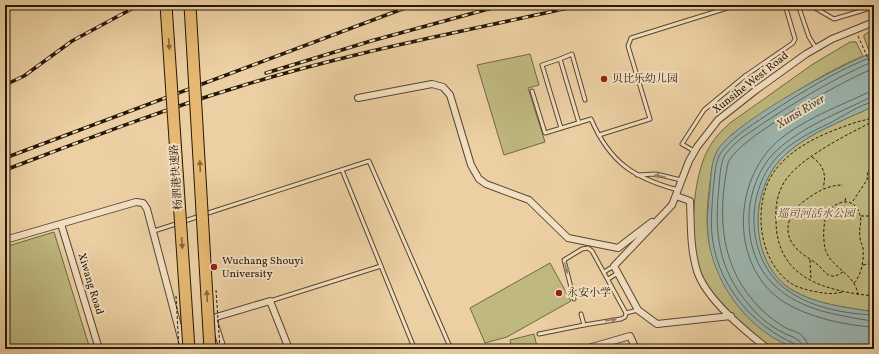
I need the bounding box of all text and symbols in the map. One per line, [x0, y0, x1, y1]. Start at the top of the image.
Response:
one-way arrow [165, 38, 172, 50]
street label: Xunsihe West Road [710, 49, 792, 117]
place label: 贝比乐幼儿园 [612, 72, 678, 87]
marker: 贝比乐幼儿园 [599, 74, 609, 84]
water label: Xunsi River [773, 91, 829, 133]
street label: 杨泗港快速路 [167, 144, 187, 210]
one-way arrow [196, 160, 203, 172]
one-way arrow [653, 172, 666, 178]
park label: 巡司河活水公园 [778, 207, 856, 222]
one-way arrow [178, 237, 185, 249]
street label: Xiwang Road [73, 251, 107, 317]
place label: Wuchang Shouyi University [222, 254, 303, 282]
marker: Wuchang Shouyi University [209, 262, 219, 272]
one-way arrow [564, 262, 570, 274]
place label: 永安小学 [567, 286, 611, 301]
marker: 永安小学 [554, 288, 564, 298]
one-way arrow [204, 289, 210, 302]
one-way arrow [605, 317, 617, 323]

